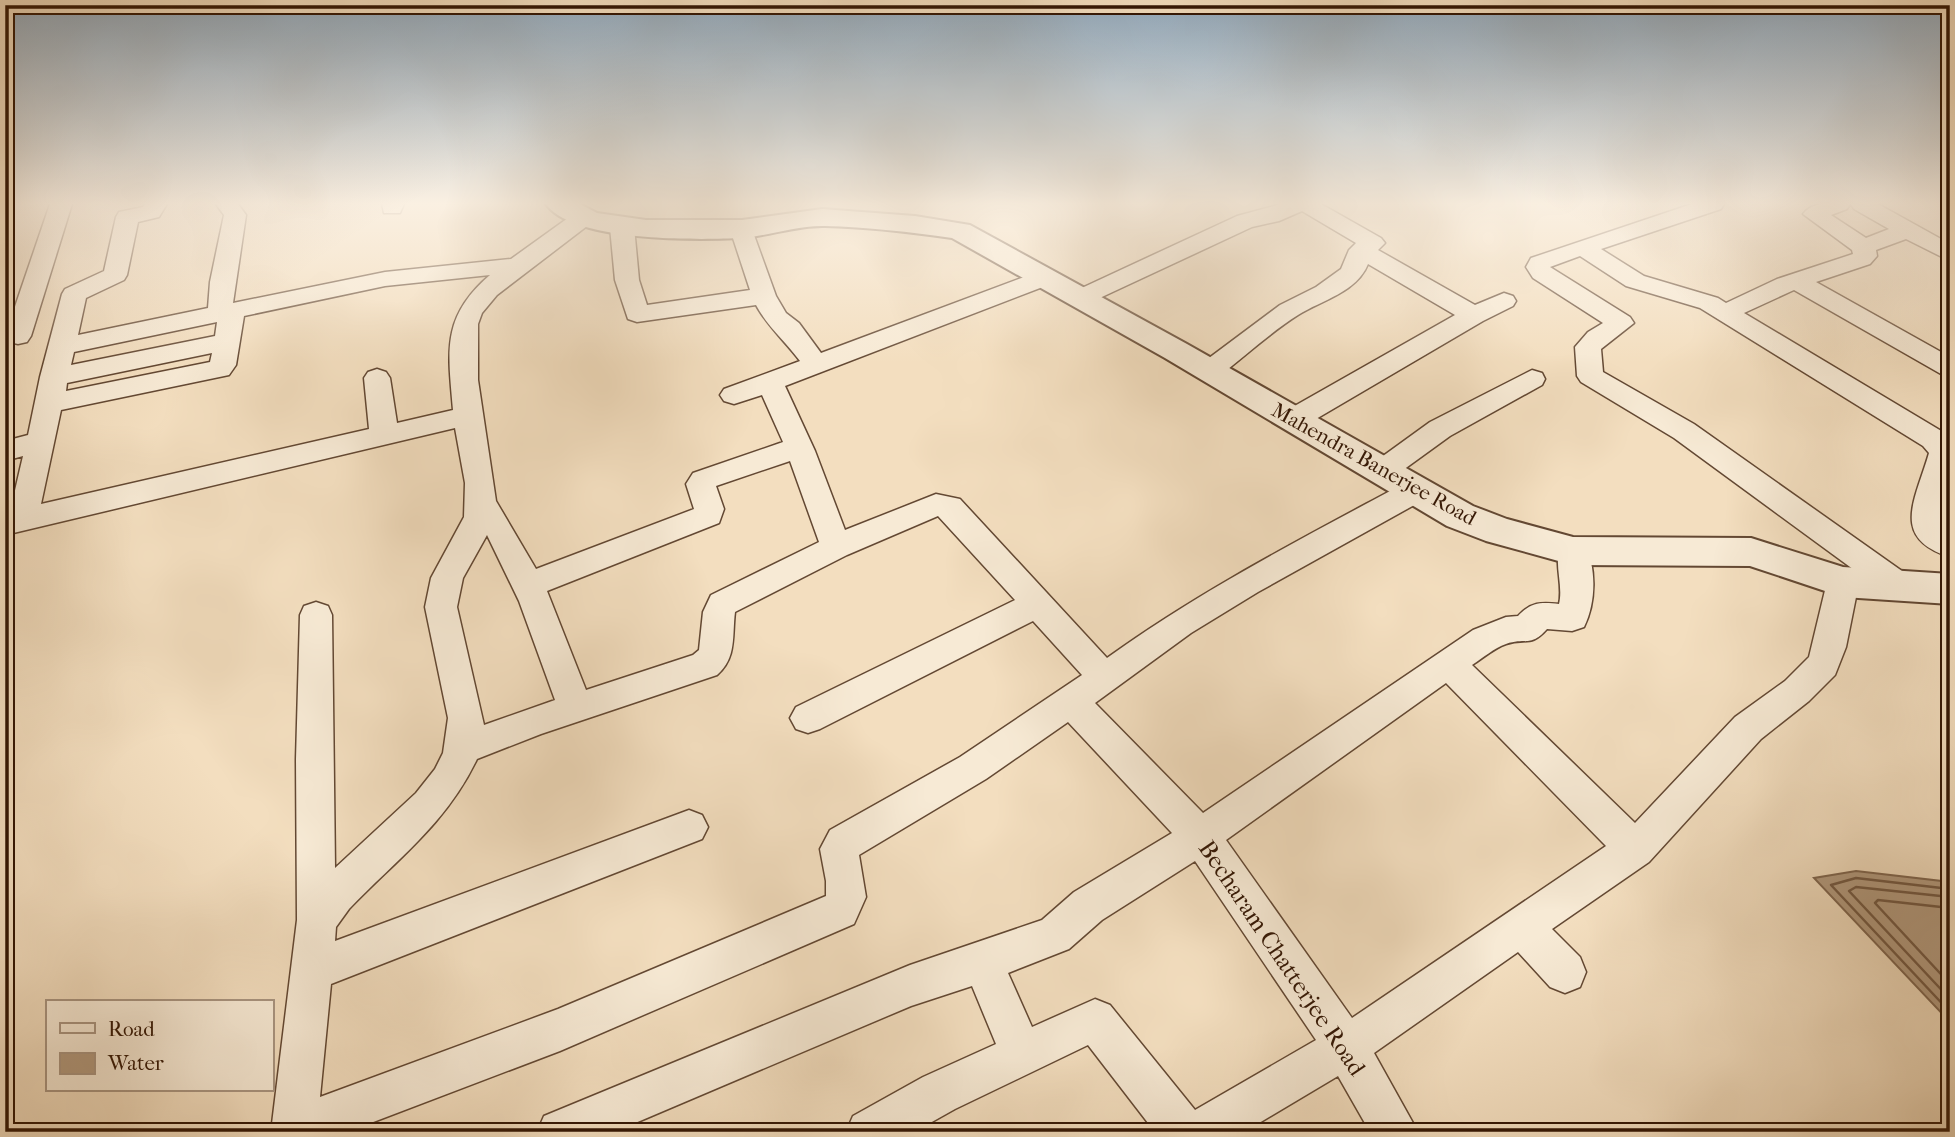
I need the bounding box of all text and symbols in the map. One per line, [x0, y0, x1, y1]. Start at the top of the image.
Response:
street label: Mahendra Banerjee Road [1268, 398, 1481, 531]
street label: Becharam Chatterjee Road [1193, 835, 1372, 1082]
legend [46, 1000, 273, 1092]
text: Road [108, 1017, 155, 1041]
text: Water [107, 1051, 164, 1075]

